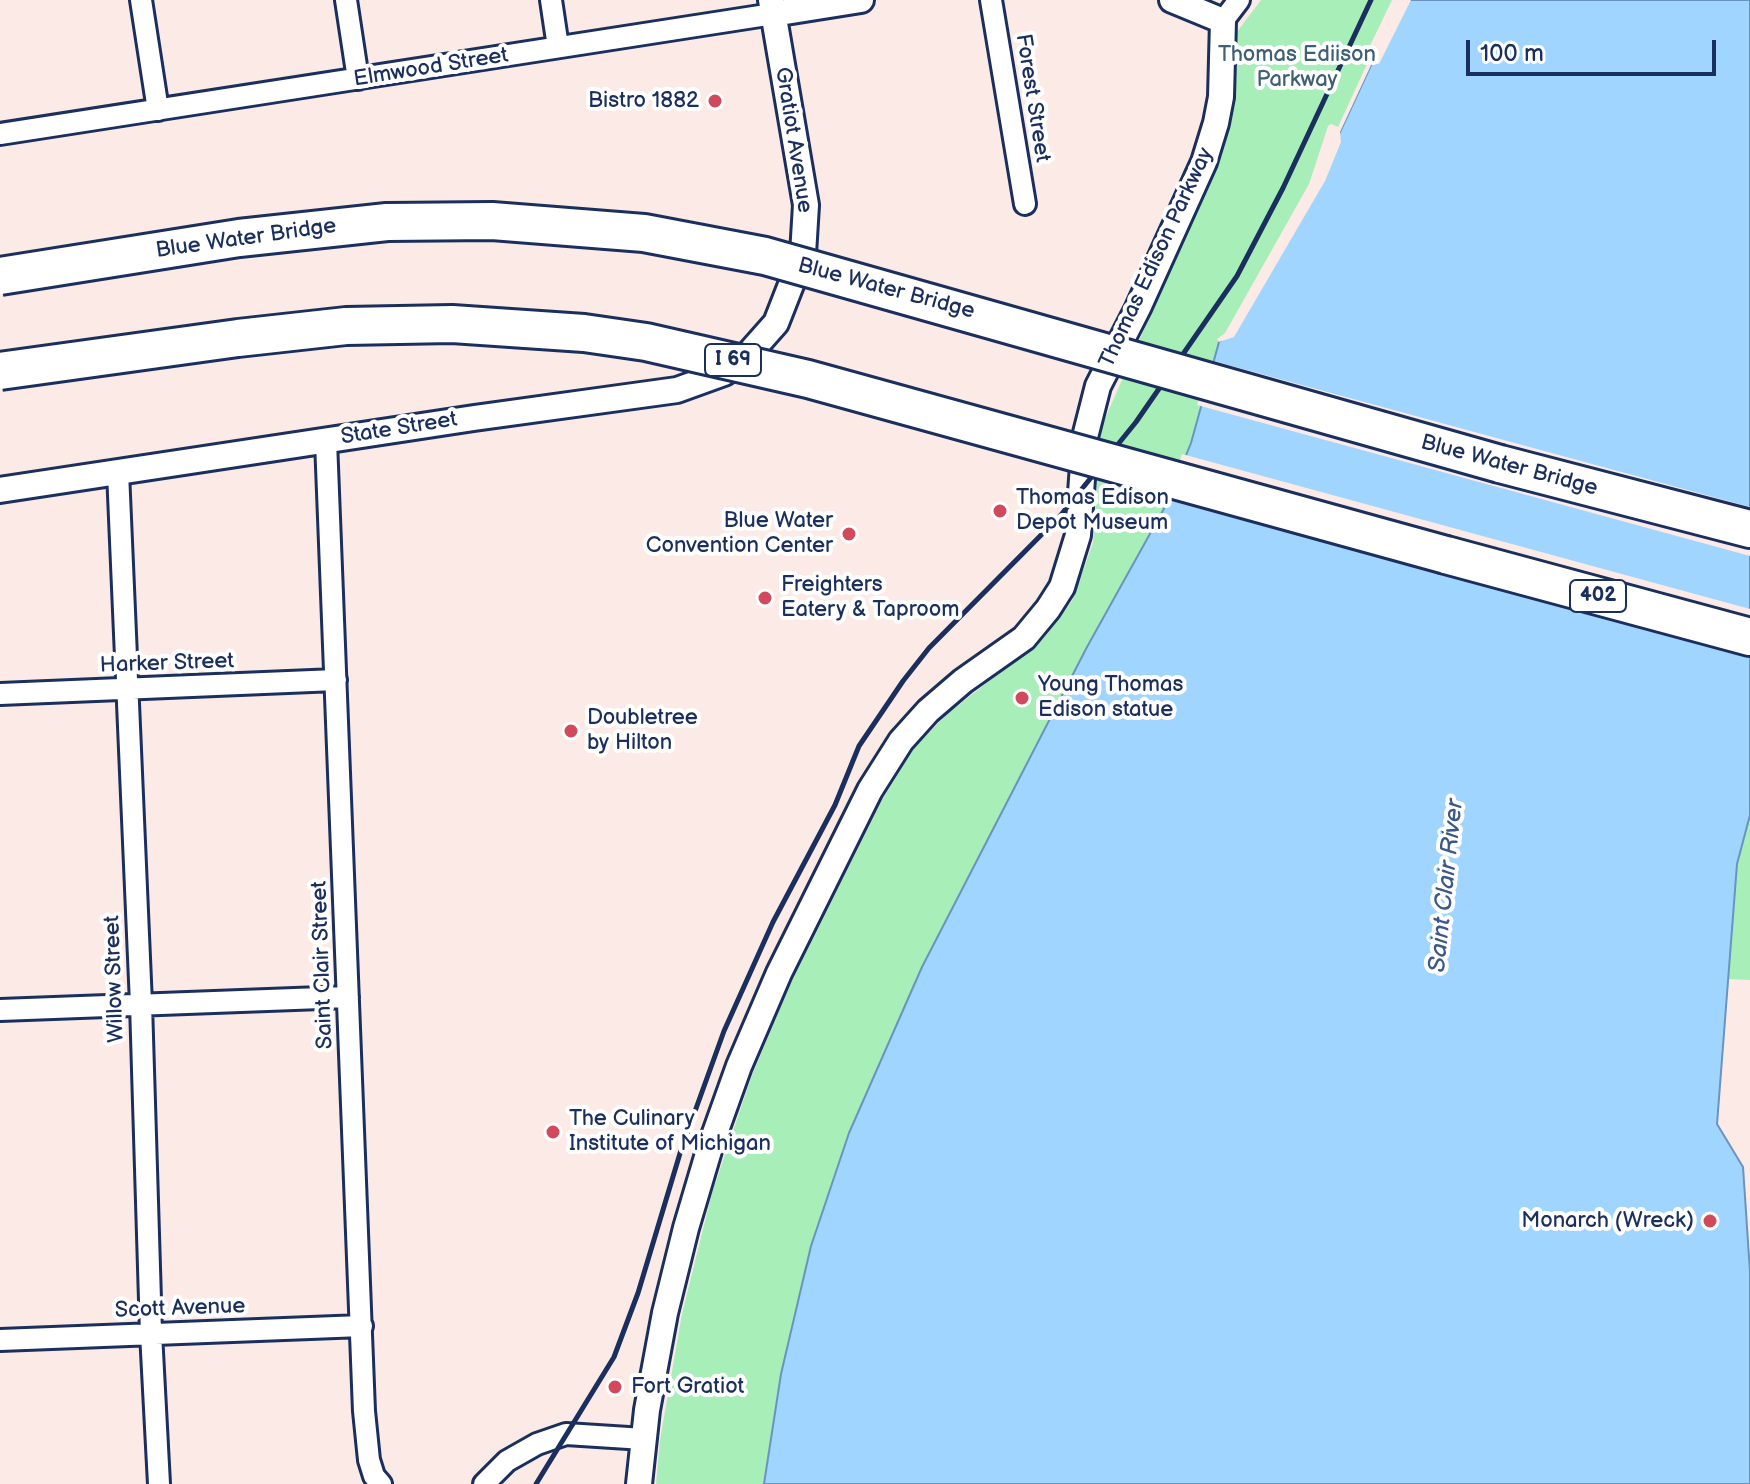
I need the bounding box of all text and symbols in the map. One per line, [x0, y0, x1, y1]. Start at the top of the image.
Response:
scale bar [1470, 24, 1720, 74]
street label: Forest Street [1009, 32, 1055, 164]
text: 100 m [1480, 39, 1544, 68]
park label: Thomas Ediison Parkway [1218, 42, 1376, 94]
street label: Elmwood Street [352, 43, 510, 93]
street label: Gratiot Avenue [768, 65, 818, 215]
place label: Bistro 1882 [588, 88, 699, 114]
marker: Bistro 1882 [706, 92, 724, 110]
street label: Thomas Edison Parkway [1094, 144, 1220, 372]
street label: Blue Water Bridge [154, 213, 338, 265]
street label: Blue Water Bridge [795, 253, 977, 325]
road number: I 69 [705, 344, 761, 376]
street label: State Street [339, 407, 459, 451]
street label: Blue Water Bridge [1418, 430, 1600, 502]
place label: Thomas Edison Depot Museum [1016, 485, 1169, 536]
marker: Thomas Edison Depot Museum [991, 502, 1009, 520]
place label: Blue Water Convention Center [646, 508, 833, 560]
marker: Blue Water Convention Center [840, 525, 858, 543]
place label: Freighters Eatery & Taproom [781, 572, 959, 624]
road number: 402 [1570, 580, 1626, 612]
marker: Freighters Eatery & Taproom [756, 589, 774, 607]
street label: Harker Street [99, 648, 235, 680]
place label: Young Thomas Edison statue [1038, 672, 1183, 724]
marker: Young Thomas Edison statue [1013, 689, 1031, 707]
place label: Doubletree by Hilton [587, 705, 698, 756]
marker: Doubletree by Hilton [562, 722, 580, 740]
water label: Saint Clair River [1424, 798, 1470, 974]
street label: Saint Clair Street [307, 880, 339, 1050]
street label: Willow Street [100, 915, 130, 1043]
place label: The Culinary Institute of Michigan [569, 1106, 771, 1158]
marker: The Culinary Institute of Michigan [544, 1123, 562, 1141]
place label: Monarch (Wreck) [1521, 1208, 1694, 1234]
marker: Monarch (Wreck) [1701, 1212, 1719, 1230]
street label: Scott Avenue [114, 1294, 246, 1324]
place label: Fort Gratiot [631, 1374, 744, 1400]
marker: Fort Gratiot [606, 1378, 624, 1396]

